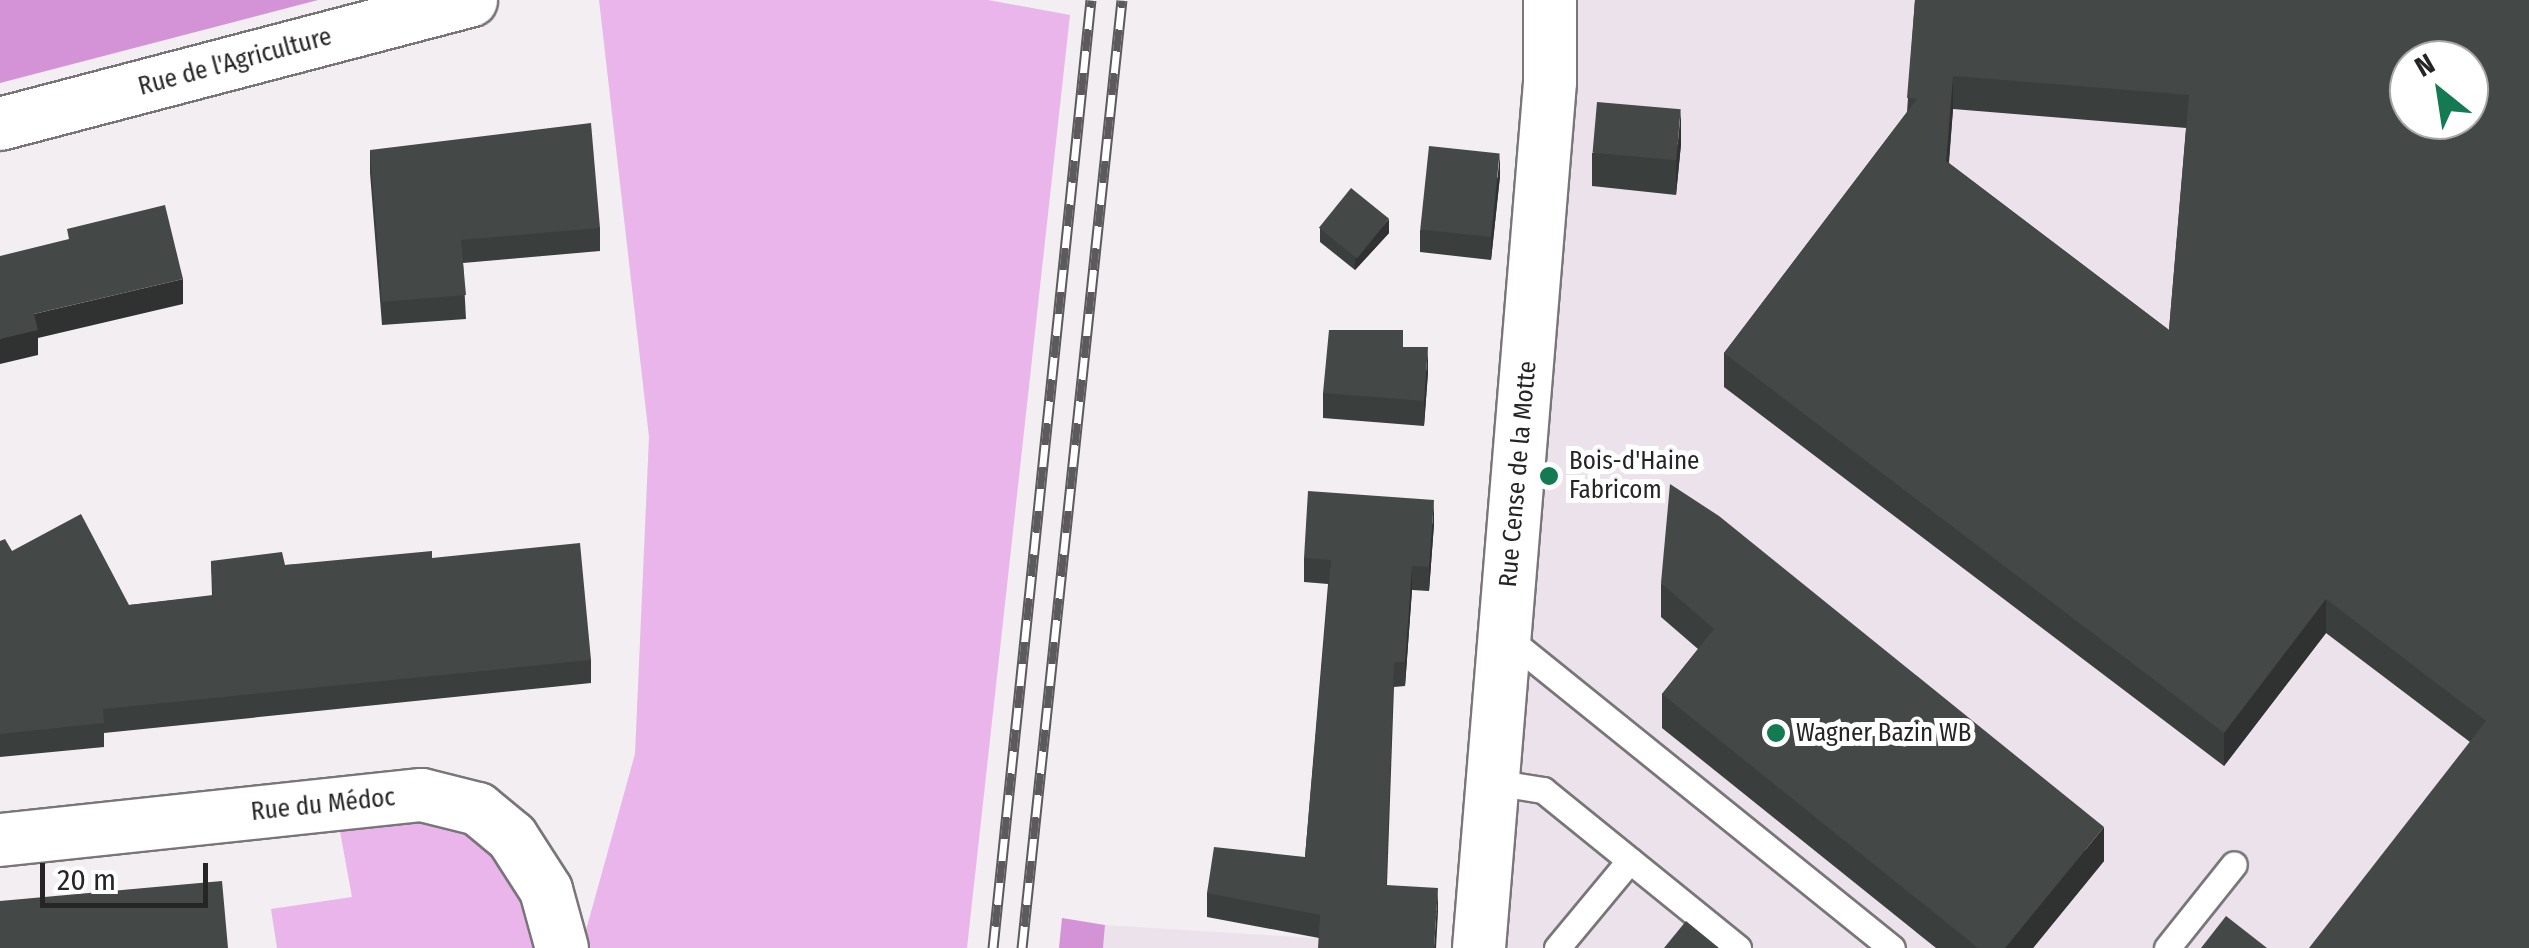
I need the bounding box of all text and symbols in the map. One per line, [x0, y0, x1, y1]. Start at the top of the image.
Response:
street label: Rue de l'Agriculture [135, 22, 335, 102]
north arrow [2389, 40, 2489, 140]
text: N [2409, 47, 2440, 84]
street label: Rue Cense de la Motte [1493, 360, 1543, 588]
place label: Bois-d'Haine Fabricom [1569, 447, 1699, 506]
marker: Bois-d'Haine Fabricom [1538, 465, 1560, 487]
place label: Wagner Bazin WB [1796, 718, 1971, 748]
marker: Wagner Bazin WB [1765, 722, 1787, 744]
street label: Rue du Médoc [250, 783, 396, 827]
scale bar [45, 843, 212, 905]
text: 20 m [57, 862, 116, 898]

